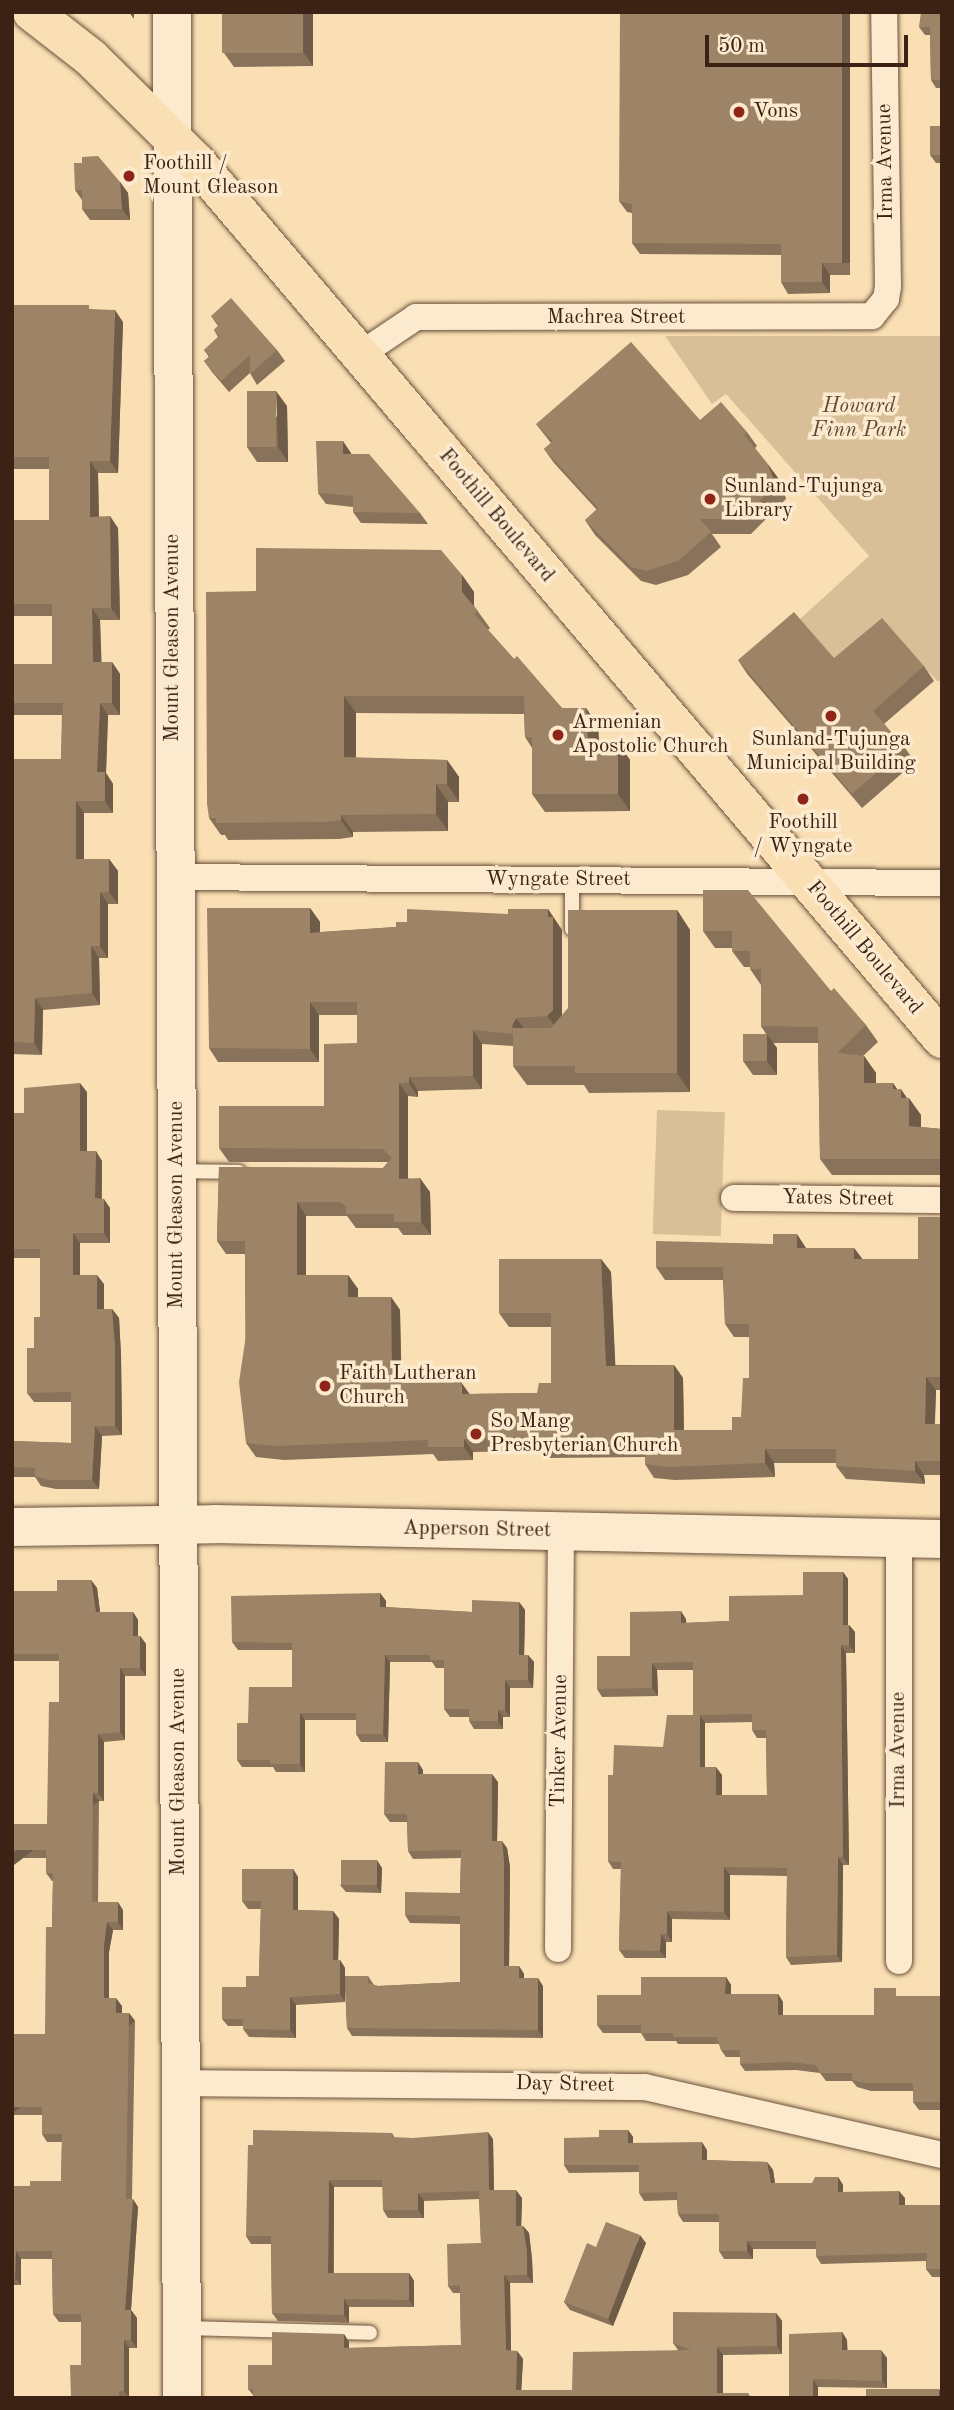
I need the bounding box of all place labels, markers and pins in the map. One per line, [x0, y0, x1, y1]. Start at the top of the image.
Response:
place label: Vons [753, 99, 798, 125]
marker: Vons [731, 104, 747, 120]
place label: Foothill / Mount Gleason [143, 151, 278, 201]
marker: Foothill / Mount Gleason [121, 168, 137, 184]
place label: Sunland-Tujunga Library [724, 474, 883, 524]
marker: Sunland-Tujunga Library [702, 491, 718, 507]
marker: Sunland-Tujunga Municipal Building [823, 708, 839, 724]
place label: Armenian Apostolic Church [572, 710, 728, 760]
marker: Armenian Apostolic Church [550, 727, 566, 743]
place label: Sunland-Tujunga Municipal Building [746, 727, 916, 777]
marker: Foothill / Wyngate [795, 791, 811, 807]
place label: Foothill / Wyngate [754, 810, 852, 860]
place label: Faith Lutheran Church [339, 1361, 477, 1411]
marker: Faith Lutheran Church [317, 1378, 333, 1394]
place label: So Mang Presbyterian Church [490, 1409, 678, 1459]
marker: So Mang Presbyterian Church [468, 1426, 484, 1442]

